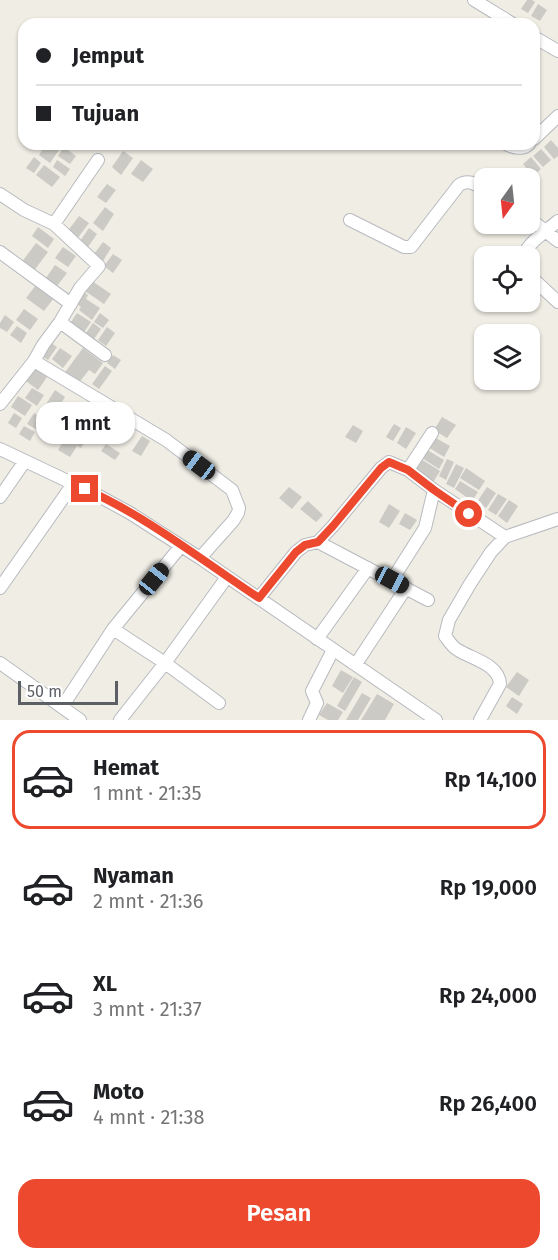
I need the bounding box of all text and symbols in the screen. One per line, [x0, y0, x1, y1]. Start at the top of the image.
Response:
text: Jemput [72, 42, 144, 69]
text: Tujuan [72, 100, 139, 127]
north arrow [474, 168, 540, 234]
map controls [474, 168, 540, 390]
button: locate [474, 246, 540, 312]
button: layers [474, 324, 540, 390]
callout: 1 mnt [36, 402, 134, 444]
text: 1 mnt [60, 411, 111, 435]
car [179, 447, 219, 483]
route end [71, 475, 98, 502]
route start [455, 500, 482, 527]
car [136, 559, 172, 599]
car [372, 564, 412, 596]
scale bar [18, 678, 118, 706]
text: 50 m [27, 682, 62, 701]
icon: car [21, 753, 75, 807]
text: Hemat [93, 754, 159, 781]
text: Rp 14,100 [444, 766, 537, 793]
text: 1 mnt · 21:35 [93, 781, 201, 805]
icon: car [21, 861, 75, 915]
text: Nyaman [93, 862, 174, 889]
text: Rp 19,000 [440, 874, 537, 901]
text: 2 mnt · 21:36 [93, 889, 203, 913]
icon: car [21, 969, 75, 1023]
text: XL [93, 970, 117, 997]
text: Rp 24,000 [439, 982, 537, 1009]
text: 3 mnt · 21:37 [93, 997, 202, 1021]
icon: car [21, 1077, 75, 1131]
text: Moto [93, 1078, 144, 1105]
text: Rp 26,400 [439, 1090, 537, 1117]
text: 4 mnt · 21:38 [93, 1105, 204, 1129]
button: Pesan [18, 1179, 540, 1248]

